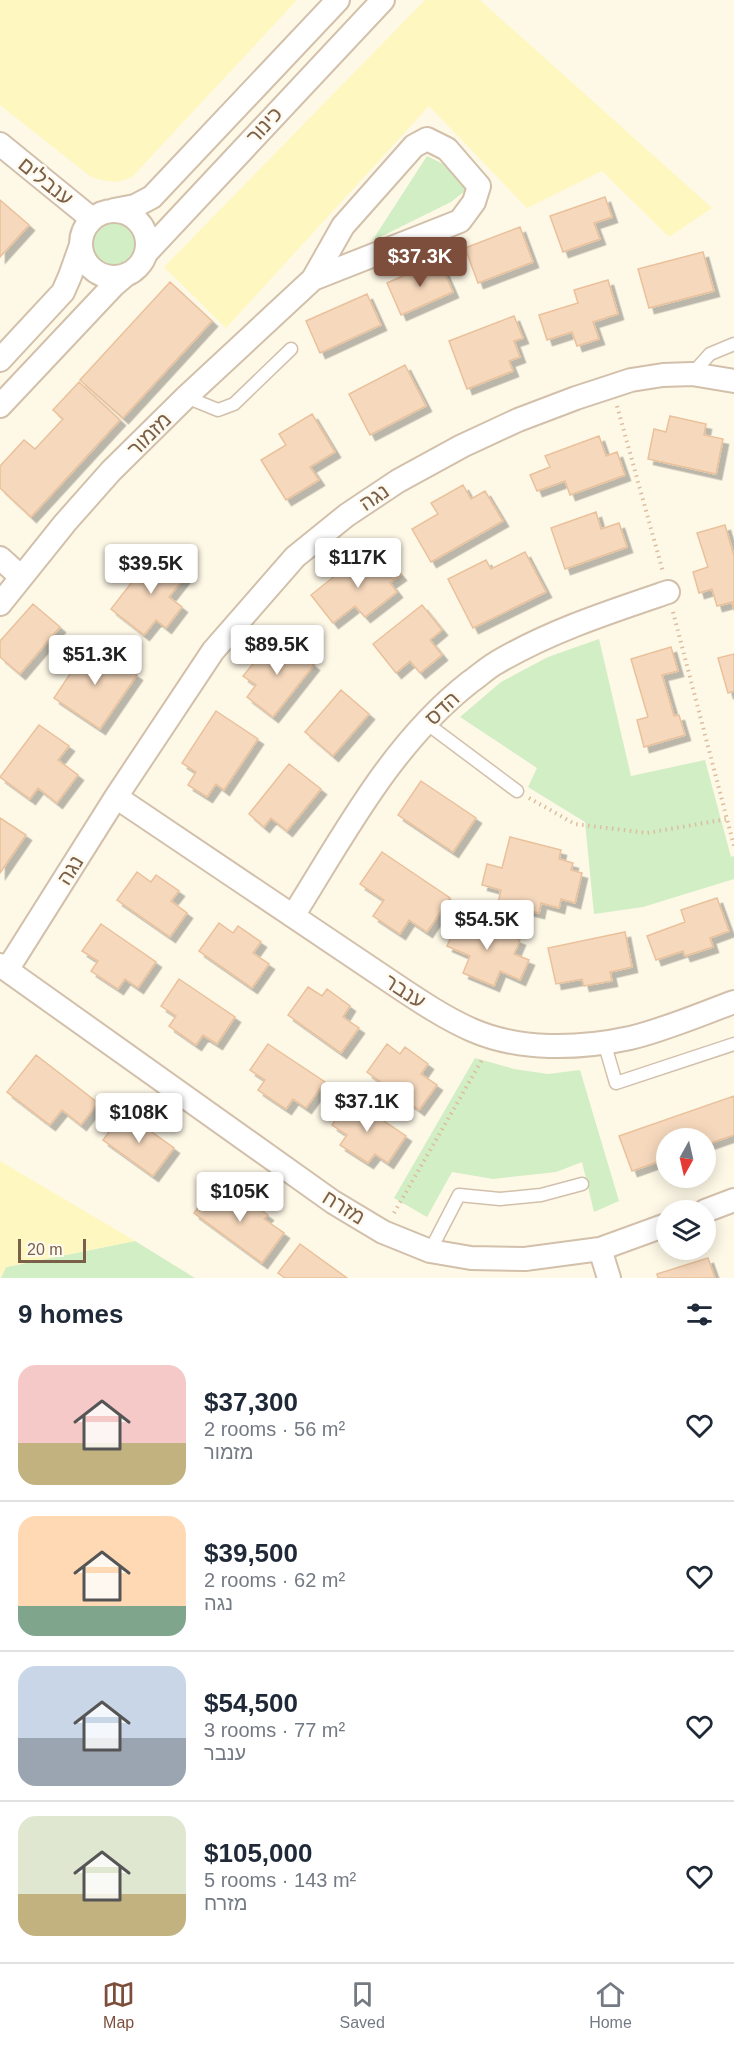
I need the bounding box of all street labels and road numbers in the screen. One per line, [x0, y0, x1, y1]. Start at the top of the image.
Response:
street label: כינור [241, 102, 287, 148]
street label: ענבלים [14, 152, 78, 210]
street label: מזמור [123, 408, 175, 460]
street label: נגה [355, 479, 393, 515]
street label: הדס [420, 687, 464, 729]
street label: נגה [52, 851, 88, 889]
street label: ענבר [380, 969, 430, 1013]
street label: מזרח [319, 1185, 369, 1229]

